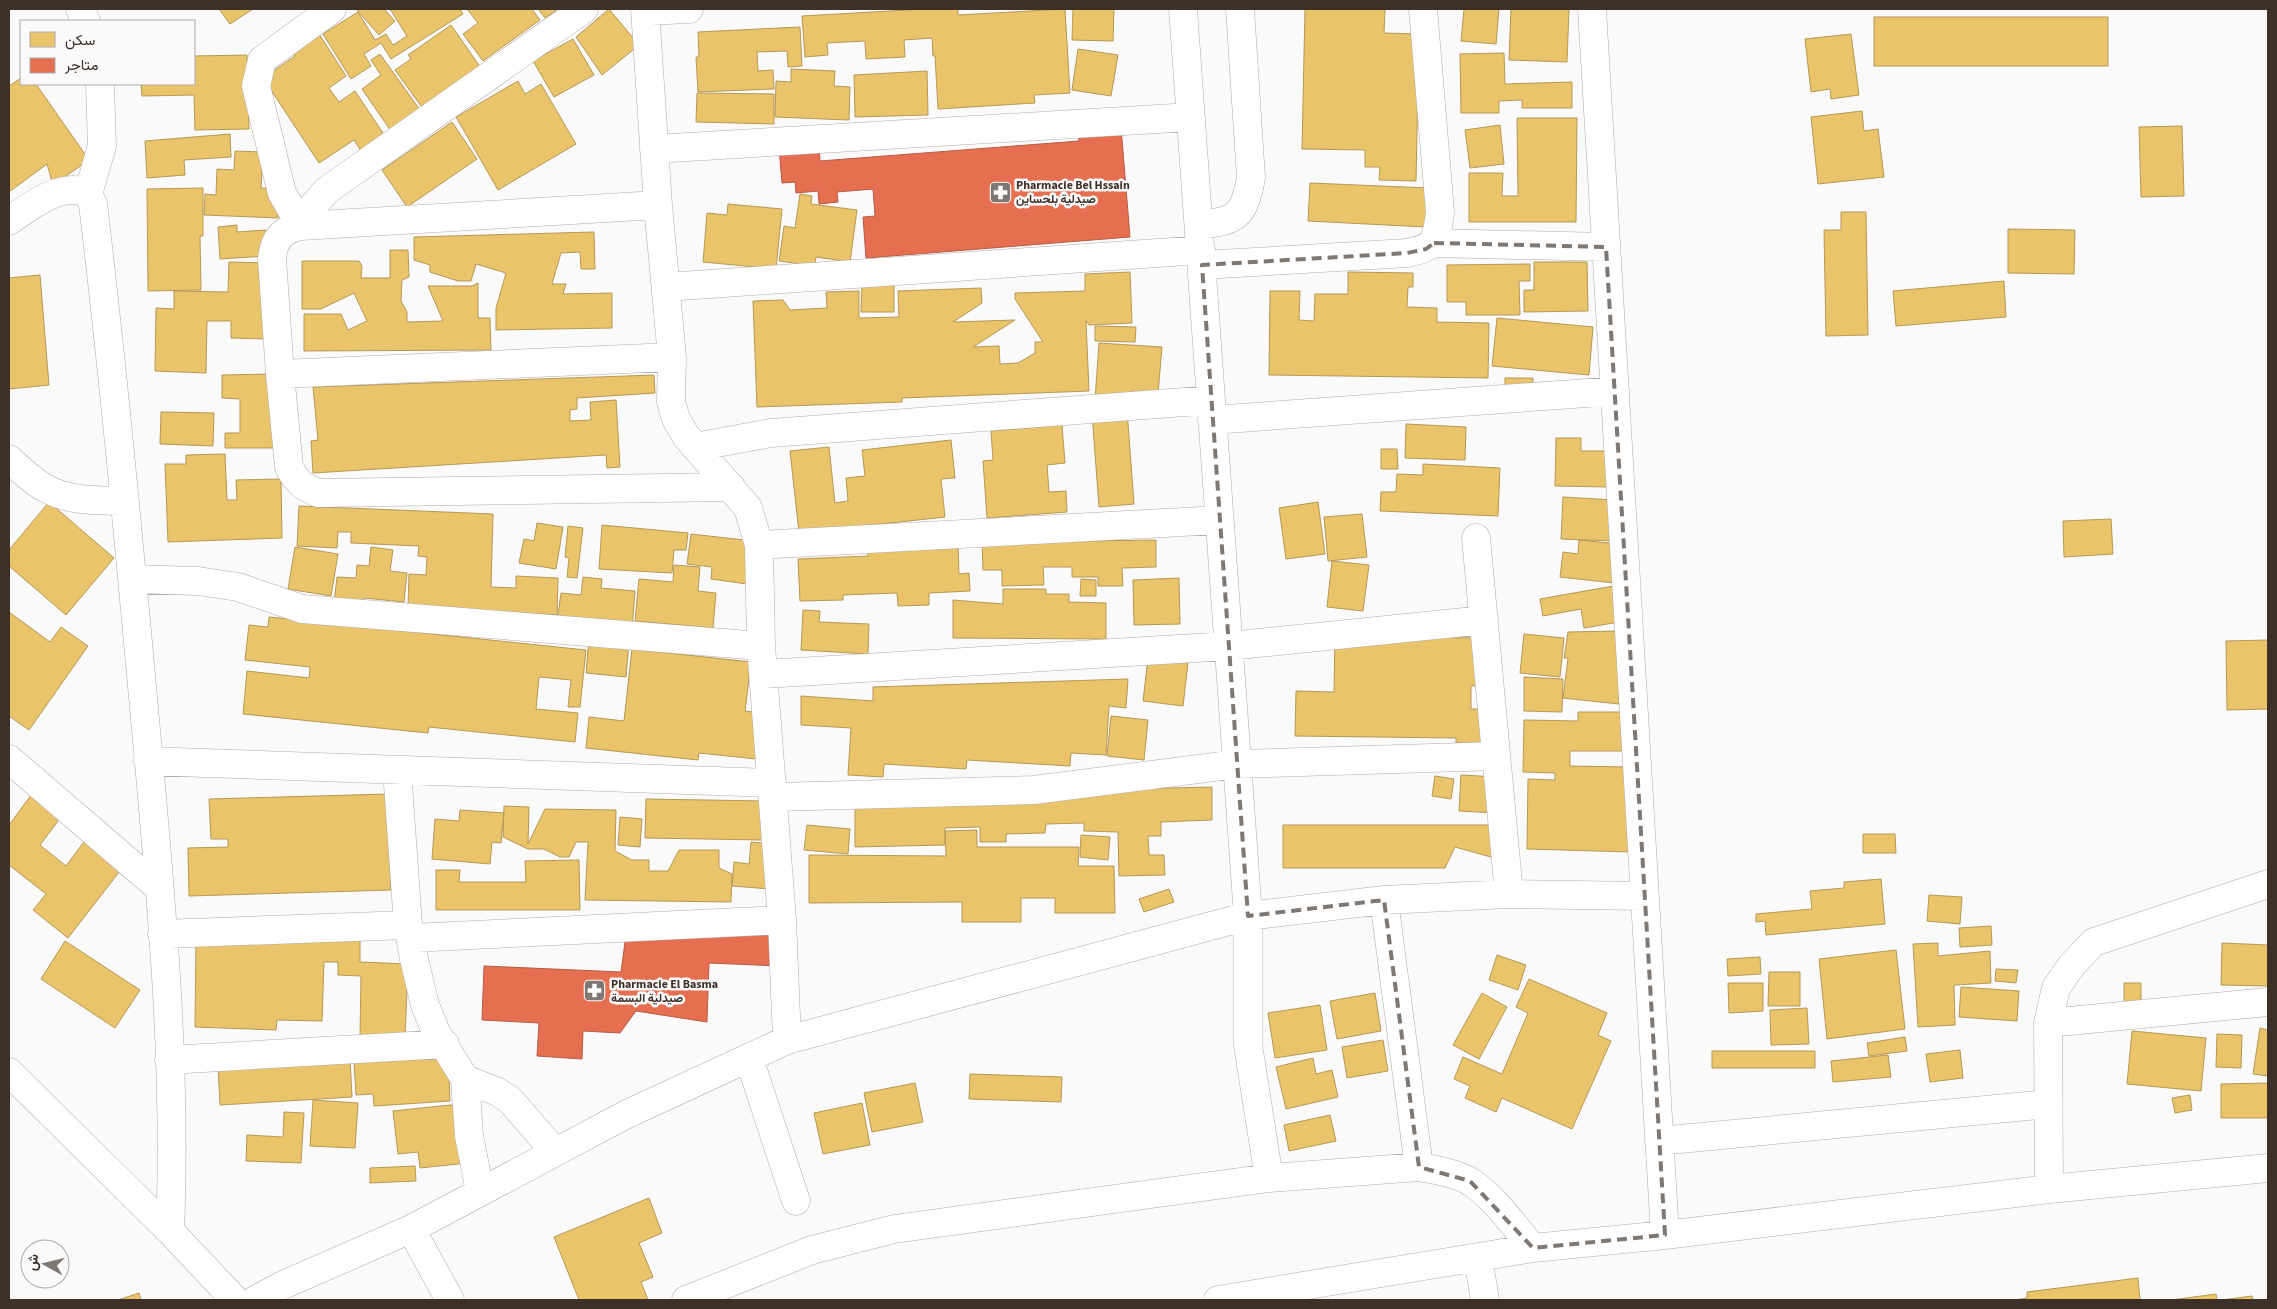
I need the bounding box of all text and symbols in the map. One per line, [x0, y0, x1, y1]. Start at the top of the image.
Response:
legend [20, 20, 195, 85]
text: سكن [65, 30, 95, 51]
text: متاجر [64, 55, 99, 76]
place label: Pharmacie Bel Hssain صيدلية بلحساين [1016, 177, 1130, 208]
pharmacy icon: Pharmacie Bel Hssain صيدلية بلحساين [988, 180, 1012, 204]
place label: Pharmacie El Basma صيدلية البسمة [611, 976, 718, 1007]
pharmacy icon: Pharmacie El Basma صيدلية البسمة [583, 979, 607, 1003]
north arrow [20, 1239, 70, 1289]
text: ش [22, 1252, 44, 1272]

